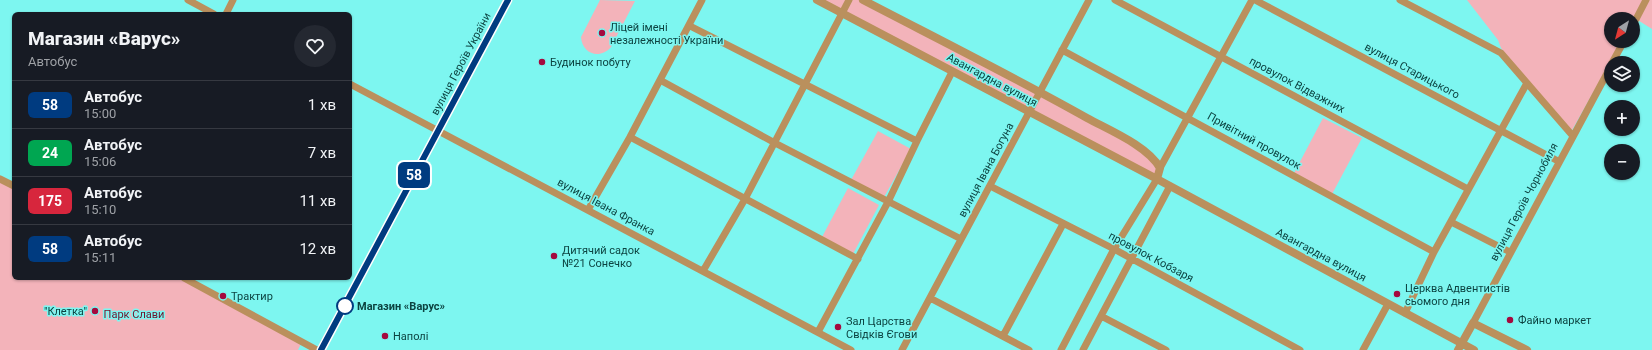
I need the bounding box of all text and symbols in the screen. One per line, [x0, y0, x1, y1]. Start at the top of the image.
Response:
street label: вулиця Героїв України [428, 10, 494, 118]
north arrow [1604, 12, 1640, 48]
map controls [1604, 12, 1640, 180]
place label: Ліцей імені незалежності України [610, 21, 723, 47]
button: heart [294, 25, 336, 67]
text: Магазин «Варус» [28, 27, 180, 50]
marker: Ліцей імені незалежності України [597, 28, 607, 38]
street label: вулиця Старицького [1362, 40, 1462, 102]
street label: Авангардна вулиця [944, 51, 1040, 109]
text: Автобус [28, 54, 77, 69]
street label: провулок Відважних [1247, 54, 1347, 116]
place label: Будинок побуту [550, 56, 631, 69]
button: layers [1604, 56, 1640, 92]
marker: Будинок побуту [537, 57, 547, 67]
text: Автобус [84, 88, 142, 106]
text: 1 хв [308, 96, 336, 114]
text: 58 [42, 97, 58, 113]
button: + [1604, 100, 1640, 136]
text: 15:00 [84, 106, 116, 121]
street label: Привітний провулок [1205, 110, 1303, 172]
street label: вулиця Івана Богуна [956, 121, 1016, 219]
text: Автобус [84, 136, 142, 154]
street label: вулиця Героїв Чорнобиля [1487, 141, 1561, 263]
text: 7 хв [308, 144, 336, 162]
button: − [1604, 144, 1640, 180]
text: 24 [42, 145, 58, 161]
text: 15:06 [84, 154, 116, 169]
line badge: 58 [396, 162, 432, 188]
text: 58 [406, 167, 422, 183]
street label: вулиця Івана Франка [555, 176, 657, 238]
text: Автобус [84, 184, 142, 202]
text: 11 хв [299, 192, 336, 210]
text: 175 [38, 193, 62, 209]
text: 15:10 [84, 202, 116, 217]
street label: Авангардна вулиця [1273, 226, 1369, 284]
street label: провулок Кобзаря [1106, 229, 1196, 285]
text: Автобус [84, 232, 142, 250]
text: 12 хв [299, 240, 336, 258]
text: 58 [42, 241, 58, 257]
place label: Дитячий садок №21 Сонечко [562, 244, 640, 270]
text: 15:11 [84, 250, 116, 265]
marker: Дитячий садок №21 Сонечко [549, 251, 559, 261]
place label: Церква Адвентистів сьомого дня [1405, 282, 1510, 308]
marker: Церква Адвентистів сьомого дня [1392, 289, 1402, 299]
place label: Трактир [231, 290, 273, 303]
marker: Трактир [218, 291, 228, 301]
marker: Магазин «Варус» [336, 297, 354, 315]
place label: Магазин «Варус» [357, 300, 446, 313]
place label: "Клетка" [44, 305, 87, 318]
marker: "Клетка" [90, 306, 100, 316]
park label: Парк Слави [104, 308, 164, 321]
place label: Файно маркет [1518, 314, 1592, 327]
place label: Зал Царства Свідків Єгови [846, 315, 917, 341]
marker: Файно маркет [1505, 315, 1515, 325]
marker: Зал Царства Свідків Єгови [833, 322, 843, 332]
place label: Наполі [393, 330, 428, 343]
marker: Наполі [380, 331, 390, 341]

